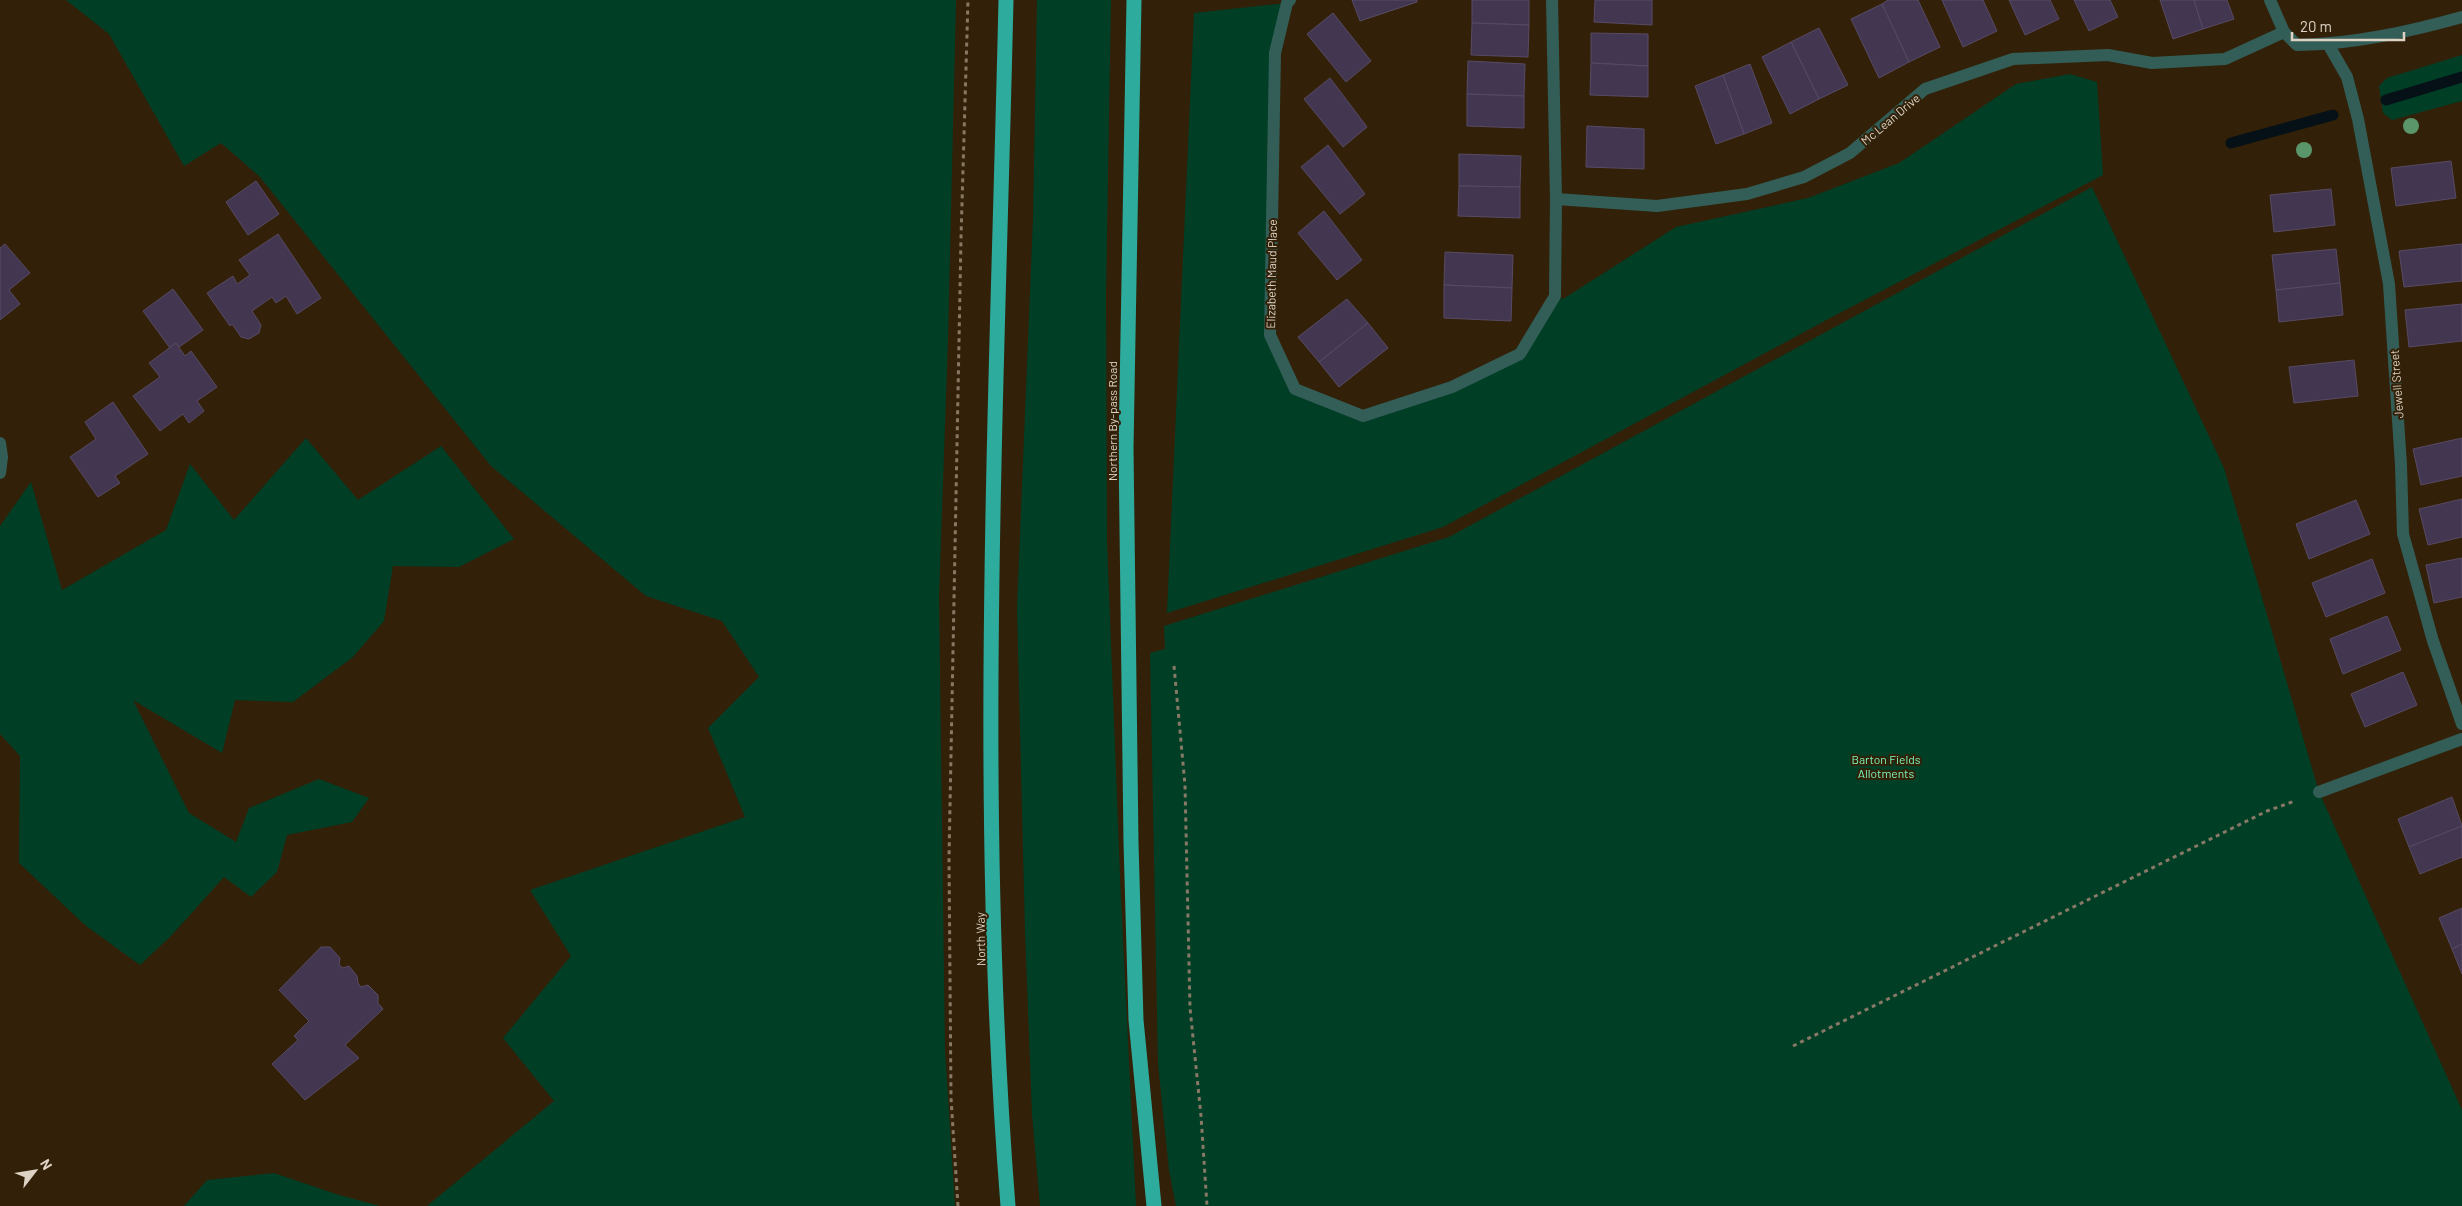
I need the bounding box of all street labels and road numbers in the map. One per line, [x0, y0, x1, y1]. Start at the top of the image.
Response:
street label: Mc Lean Drive [1858, 90, 1922, 148]
street label: Elizabeth Maud Place [1263, 219, 1279, 329]
street label: Jewell Street [2387, 349, 2405, 419]
street label: Northern By-pass Road [1105, 361, 1119, 481]
street label: North Way [973, 911, 987, 966]

